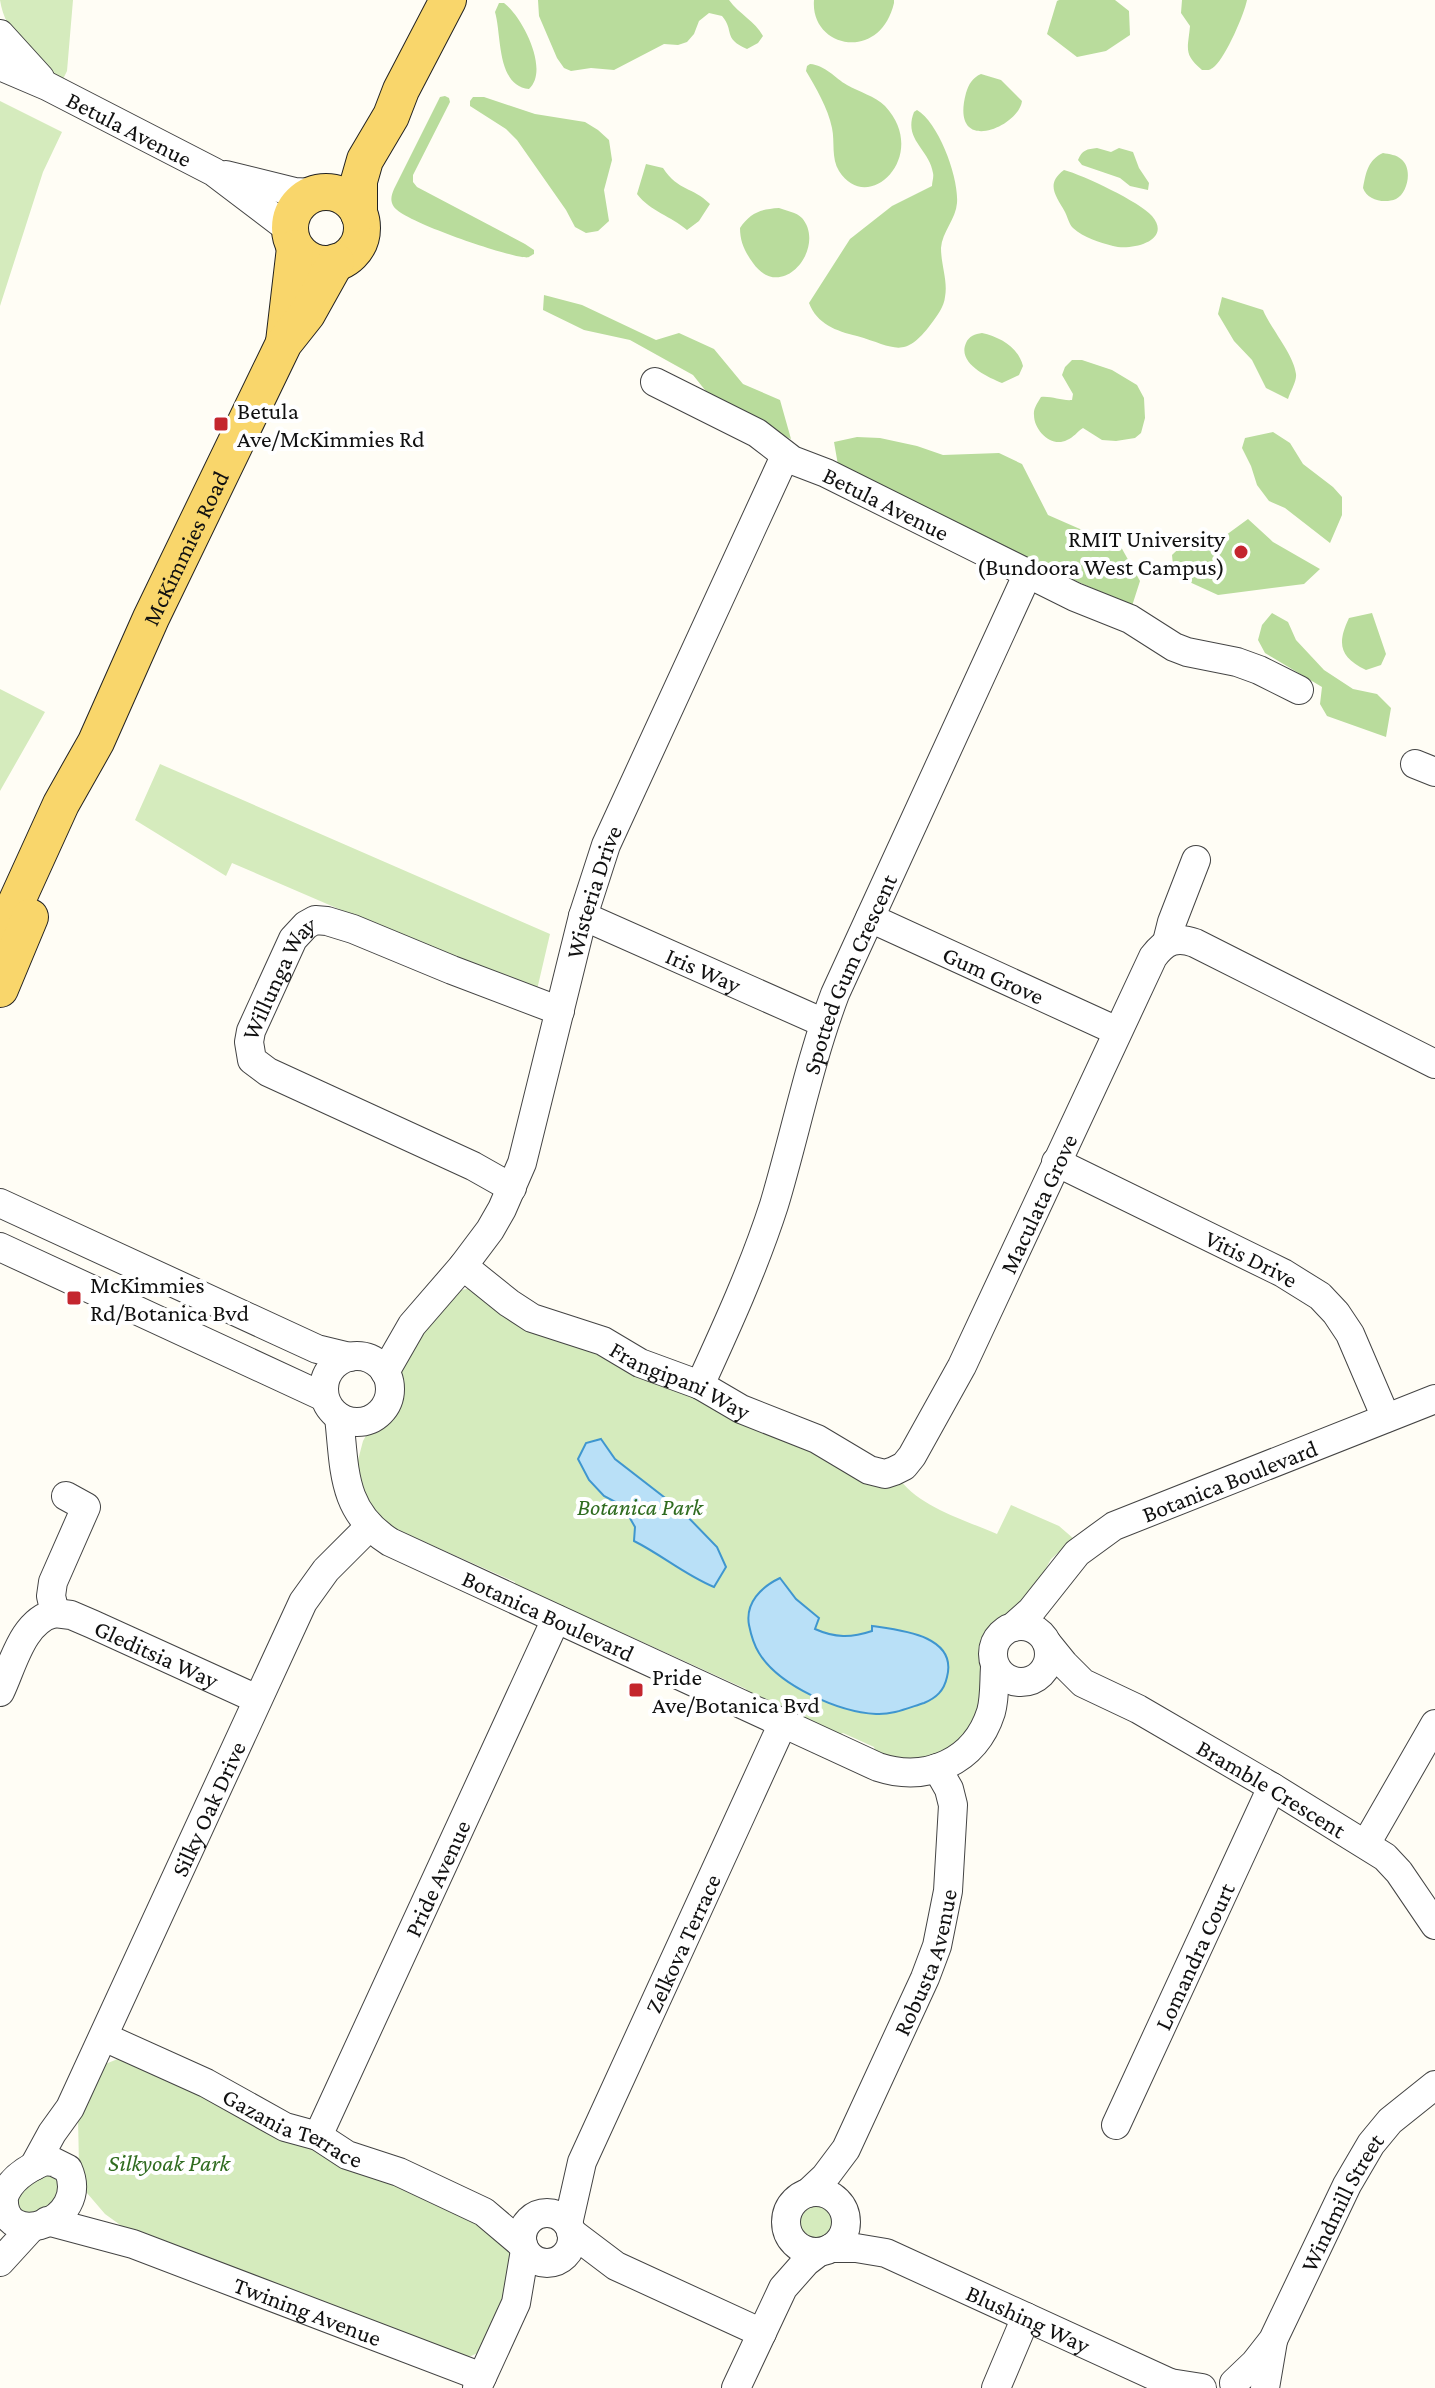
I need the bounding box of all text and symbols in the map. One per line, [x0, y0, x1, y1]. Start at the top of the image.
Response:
street label: Betula Avenue [63, 85, 197, 172]
place label: Betula Ave/McKimmies Rd [237, 397, 425, 452]
marker: Betula Ave/McKimmies Rd [212, 415, 230, 433]
street label: Betula Avenue [819, 460, 954, 546]
street label: McKimmies Road [136, 466, 234, 629]
place label: RMIT University (Bundoora West Campus) [977, 525, 1226, 581]
marker: RMIT University (Bundoora West Campus) [1232, 543, 1250, 561]
street label: Wisteria Drive [560, 821, 627, 961]
street label: Spotted Gum Crescent [797, 869, 902, 1077]
street label: Willunga Way [235, 909, 321, 1044]
street label: Gum Grove [939, 940, 1048, 1009]
street label: Iris Way [662, 941, 746, 998]
street label: Maculata Grove [994, 1129, 1082, 1278]
street label: Vitis Drive [1201, 1224, 1303, 1293]
place label: McKimmies Rd/Botanica Bvd [90, 1271, 249, 1326]
marker: McKimmies Rd/Botanica Bvd [65, 1289, 83, 1307]
street label: Frangipani Way [605, 1335, 755, 1425]
street label: Botanica Boulevard [1138, 1433, 1321, 1527]
park label: Botanica Park [577, 1493, 705, 1520]
street label: Botanica Boulevard [458, 1564, 639, 1666]
street label: Gleditsia Way [91, 1614, 224, 1694]
place label: Pride Ave/Botanica Bvd [652, 1663, 820, 1718]
marker: Pride Ave/Botanica Bvd [627, 1681, 645, 1699]
street label: Bramble Crescent [1193, 1733, 1352, 1844]
street label: Silky Oak Drive [165, 1737, 251, 1880]
street label: Pride Avenue [398, 1815, 475, 1941]
street label: Zelkova Terrace [639, 1870, 726, 2017]
street label: Lomandra Court [1148, 1877, 1240, 2034]
street label: Robusta Avenue [887, 1887, 962, 2039]
street label: Gazania Terrace [218, 2082, 366, 2173]
street label: Windmill Street [1294, 2126, 1389, 2276]
park label: Silkyoak Park [108, 2149, 232, 2176]
street label: Twining Avenue [230, 2270, 385, 2351]
street label: Blushing Way [962, 2278, 1095, 2358]

